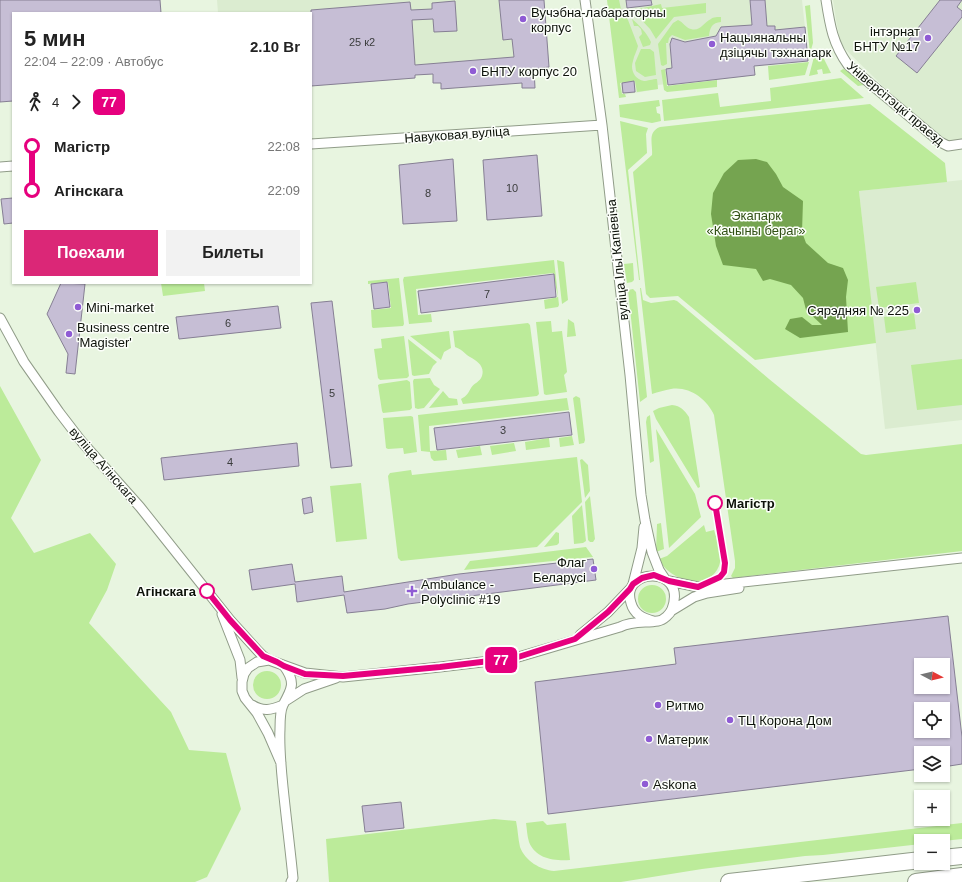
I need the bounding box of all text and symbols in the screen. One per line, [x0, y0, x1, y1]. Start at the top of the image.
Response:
place label: Вучэбна-лабараторны корпус [531, 5, 666, 35]
marker: Вучэбна-лабараторны корпус [518, 14, 528, 24]
place label: інтэрнат БНТУ №17 [854, 24, 920, 54]
text: 5 мин [24, 26, 85, 51]
place label: Нацыянальны дзіцячы тэхнапарк [720, 30, 831, 60]
marker: інтэрнат БНТУ №17 [923, 33, 933, 43]
house number: 25 к2 [349, 36, 375, 48]
text: 2.10 Br [250, 38, 300, 55]
marker: Нацыянальны дзіцячы тэхнапарк [707, 39, 717, 49]
text: 22:04 – 22:09 · Автобус [24, 54, 163, 69]
street label: Універсітэцкі праезд [844, 58, 948, 149]
place label: БНТУ корпус 20 [481, 64, 577, 79]
marker: БНТУ корпус 20 [468, 66, 478, 76]
icon: walk [24, 91, 46, 113]
icon: forward [65, 91, 87, 113]
text: 77 [101, 94, 117, 110]
text: 4 [52, 95, 59, 110]
street label: Навуковая вуліца [404, 123, 511, 146]
text: Магістр [54, 138, 110, 155]
text: 22:08 [267, 139, 300, 154]
text: Агінскага [54, 182, 123, 199]
house number: 10 [506, 182, 518, 194]
text: 22:09 [267, 183, 300, 198]
house number: 8 [425, 187, 431, 199]
street label: вуліца Ільі Капіевіча [604, 198, 631, 321]
park label: Экапарк «Качыны бераг» [707, 208, 805, 238]
button: Поехали [24, 230, 158, 276]
button: Билеты [166, 230, 300, 276]
house number: 7 [484, 288, 490, 300]
place label: Mini-market [86, 300, 154, 315]
marker: Mini-market [73, 302, 83, 312]
place label: Сярэдняя № 225 [807, 303, 909, 318]
marker: Сярэдняя № 225 [912, 305, 922, 315]
house number: 6 [225, 317, 231, 329]
place label: Business centre 'Magister' [77, 320, 170, 350]
marker: Business centre 'Magister' [64, 329, 74, 339]
house number: 5 [329, 387, 335, 399]
street label: вуліца Агінскага [66, 424, 141, 507]
house number: 3 [500, 424, 506, 436]
house number: 4 [227, 456, 233, 468]
marker: Магістр [707, 495, 723, 511]
place label: Магістр [726, 496, 775, 511]
place label: Флаг Беларусі [533, 555, 586, 585]
marker: Флаг Беларусі [589, 564, 599, 574]
place label: Ambulance - Polyclinic #19 [421, 577, 501, 607]
marker: Агінскага [199, 583, 215, 599]
place label: Агінскага [136, 584, 197, 599]
marker: Ambulance - Polyclinic #19 [406, 585, 418, 597]
line badge: 77 [483, 647, 519, 673]
text: 77 [493, 652, 509, 668]
north arrow [914, 658, 950, 694]
map controls [914, 658, 950, 870]
place label: Ритмо [666, 698, 704, 713]
marker: Ритмо [653, 700, 663, 710]
button: locate [914, 702, 950, 738]
place label: ТЦ Корона Дом [738, 713, 832, 728]
marker: ТЦ Корона Дом [725, 715, 735, 725]
place label: Материк [657, 732, 708, 747]
marker: Материк [644, 734, 654, 744]
button: layers [914, 746, 950, 782]
place label: Askona [653, 777, 697, 792]
marker: Askona [640, 779, 650, 789]
button: + [914, 790, 950, 826]
button: − [914, 834, 950, 870]

